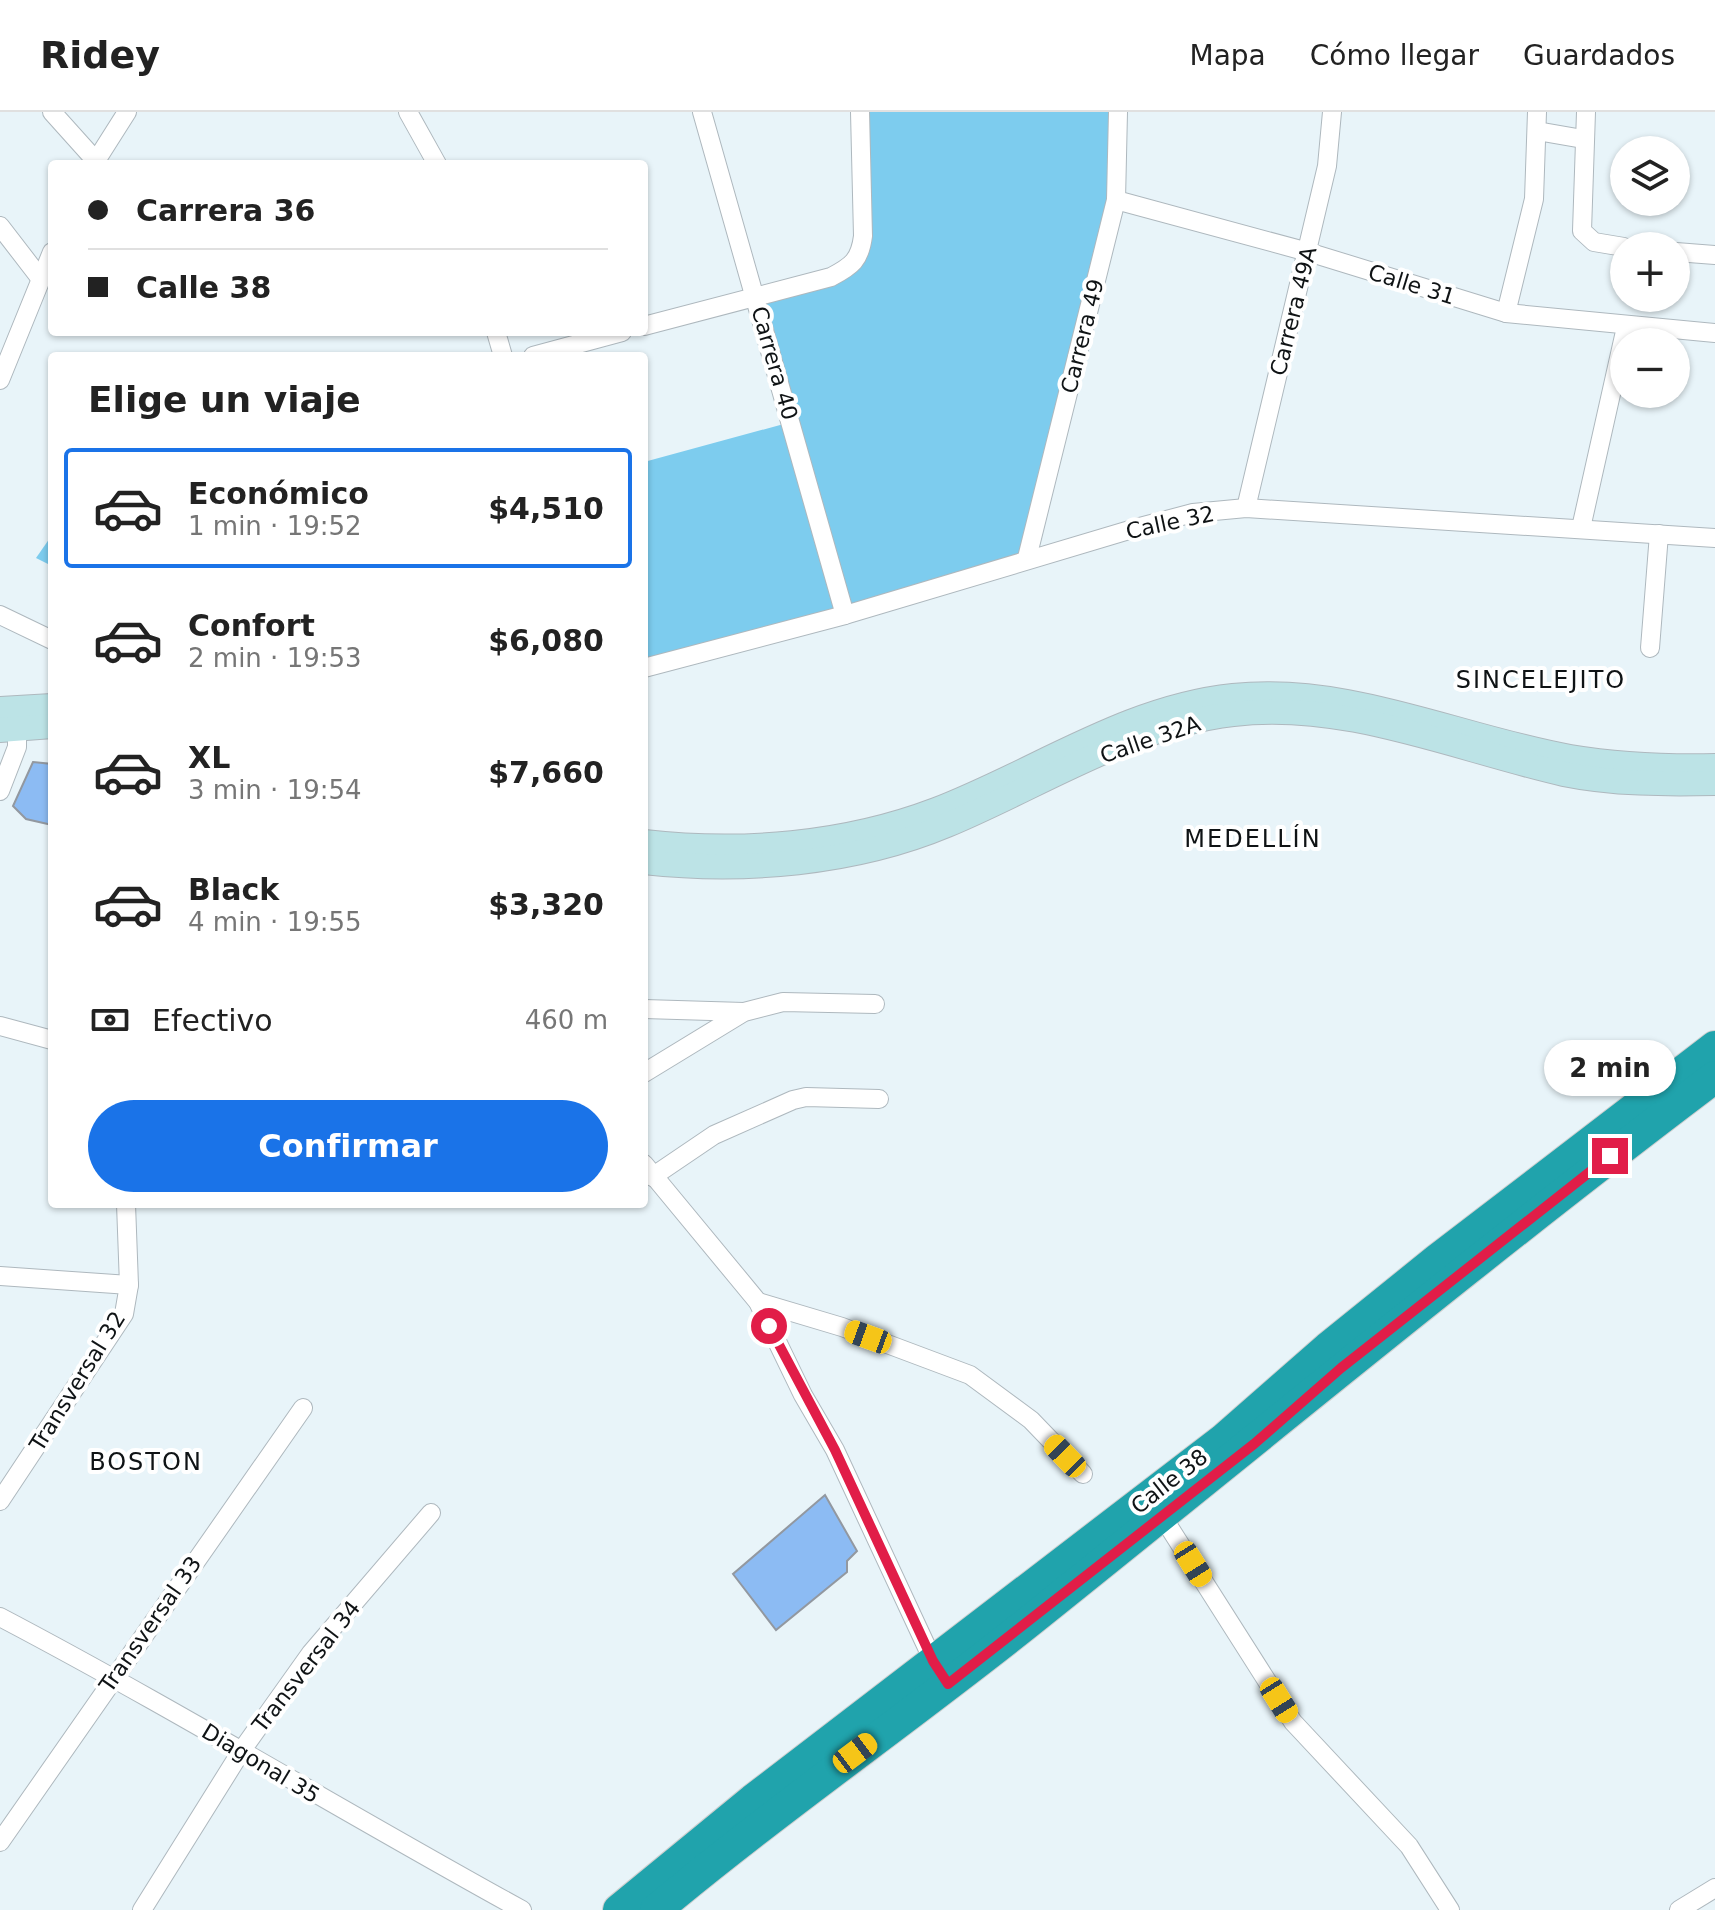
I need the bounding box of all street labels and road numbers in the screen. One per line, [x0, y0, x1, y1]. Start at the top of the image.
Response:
street label: Carrera 49A [1265, 244, 1322, 378]
street label: Calle 31 [1365, 259, 1458, 310]
street label: Carrera 49 [1056, 276, 1109, 396]
street label: Carrera 40 [746, 303, 803, 423]
street label: Calle 32 [1124, 501, 1217, 544]
street label: Calle 32A [1097, 711, 1204, 768]
street label: Transversal 32 [24, 1307, 130, 1456]
street label: Calle 38 [1126, 1444, 1212, 1519]
street label: Transversal 33 [94, 1552, 206, 1698]
street label: Transversal 34 [247, 1596, 365, 1738]
street label: Diagonal 35 [198, 1719, 324, 1808]

